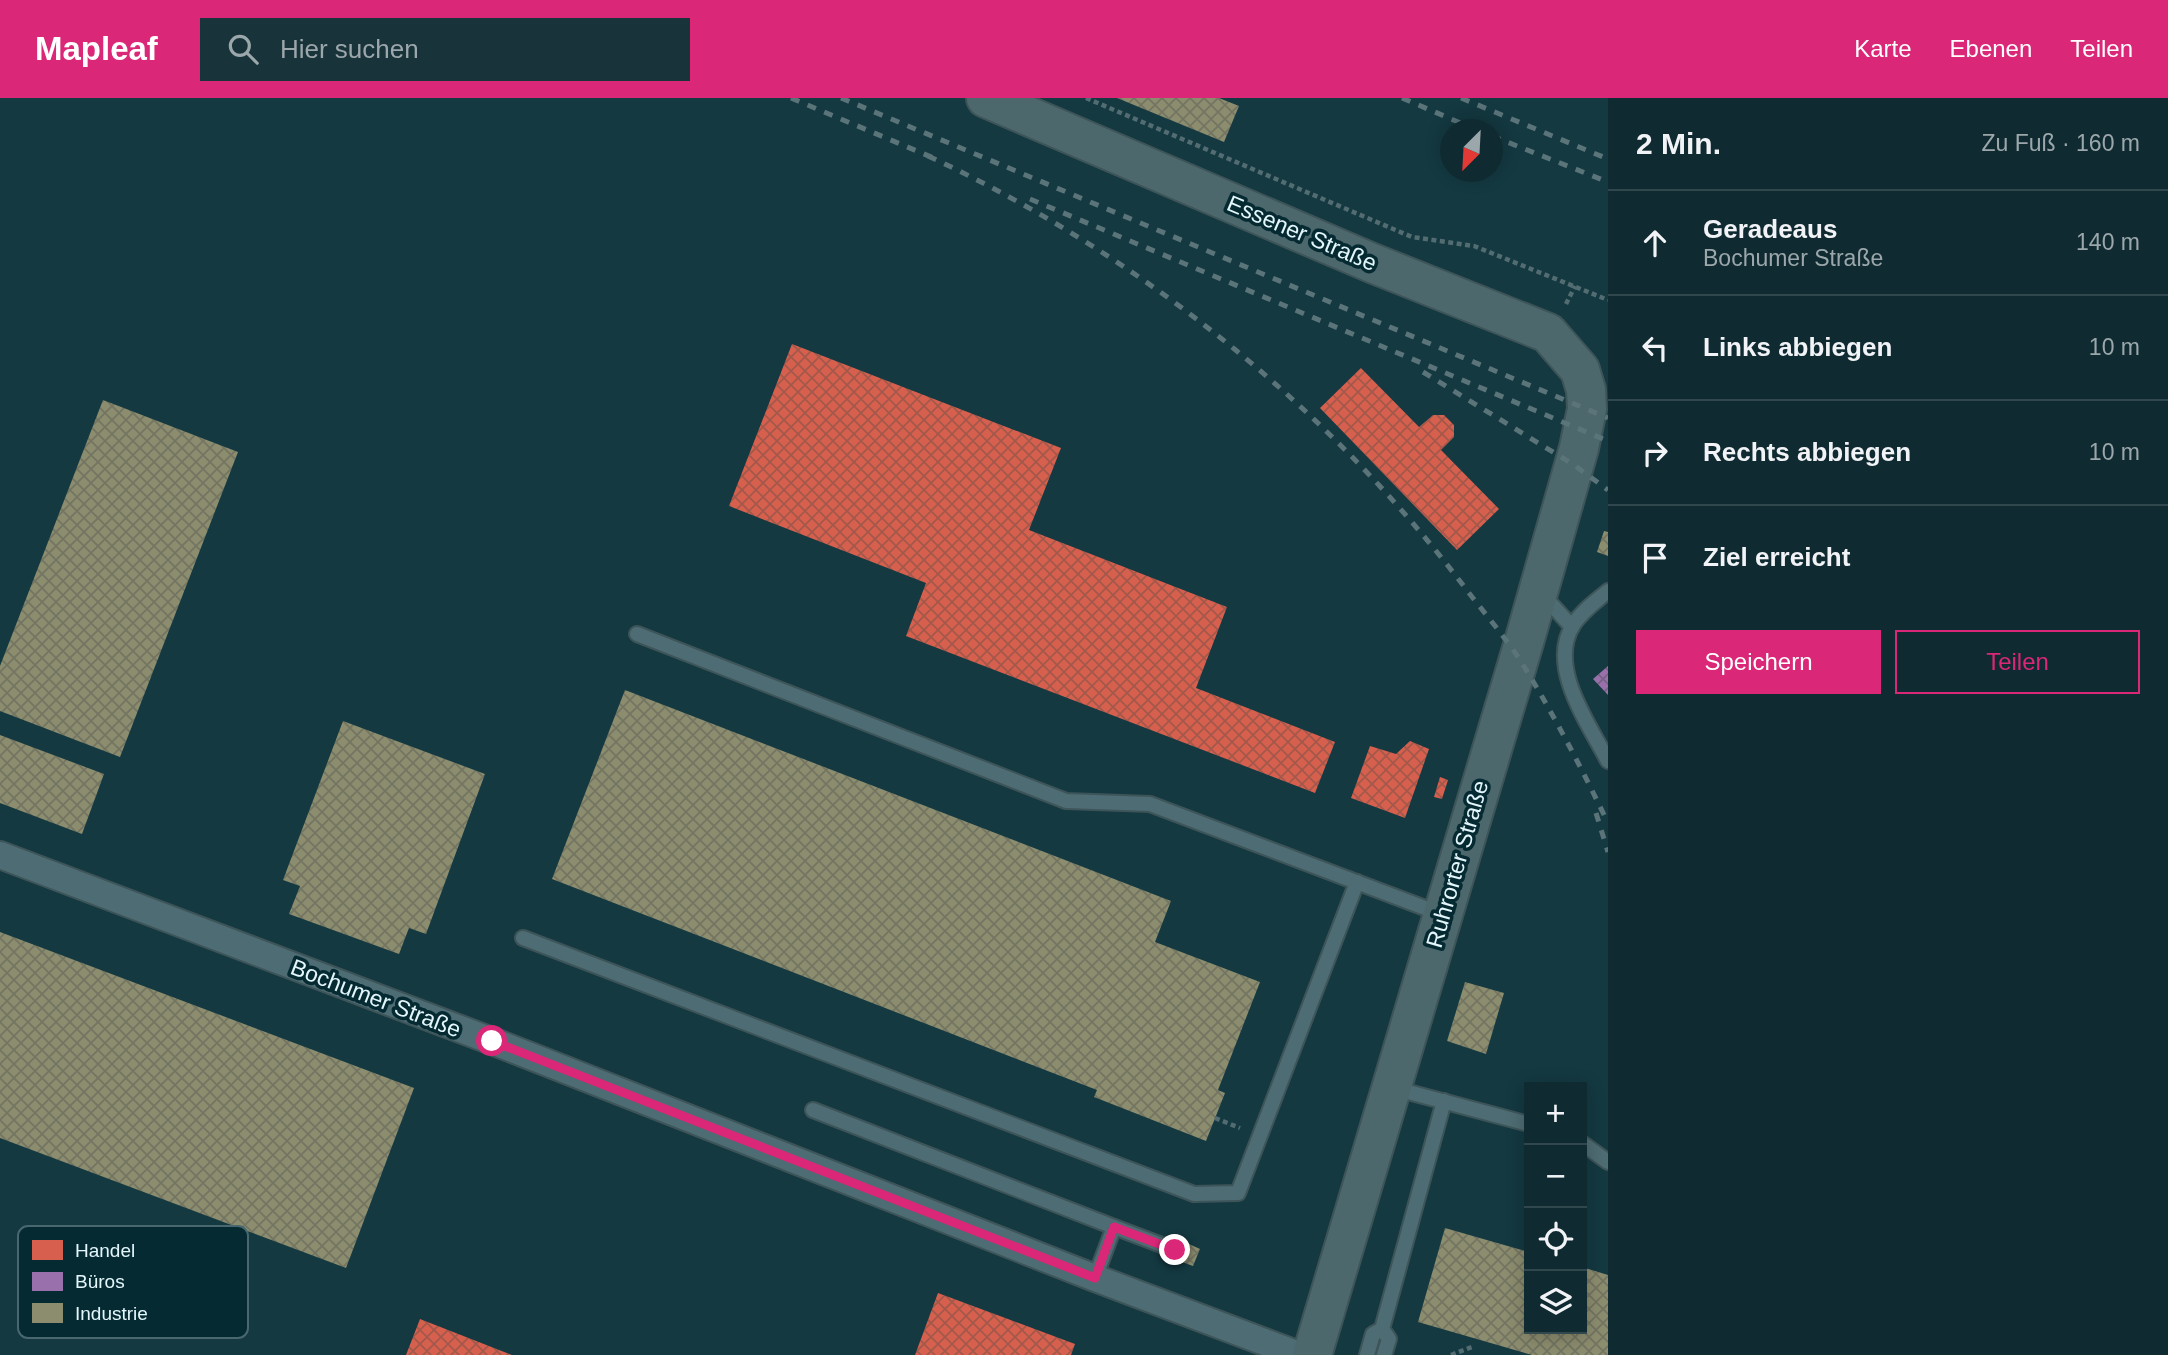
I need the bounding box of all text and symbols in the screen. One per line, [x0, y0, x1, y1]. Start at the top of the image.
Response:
search box [200, 18, 690, 81]
text: Mapleaf [35, 30, 158, 67]
icon: search [224, 30, 262, 68]
text: Hier suchen [280, 34, 419, 64]
text: Karte [1854, 35, 1912, 62]
text: Ebenen [1950, 35, 2032, 62]
text: Teilen [2070, 35, 2133, 62]
north arrow [1440, 119, 1503, 182]
text: 2 Min. [1636, 127, 1721, 160]
text: Zu Fuß · 160 m [1982, 130, 2140, 156]
street label: Essener Straße [1223, 190, 1381, 276]
text: Geradeaus [1703, 214, 1837, 244]
icon: ahead [1636, 224, 1674, 262]
text: 140 m [2076, 229, 2140, 255]
text: Bochumer Straße [1703, 245, 1883, 271]
icon: left [1636, 329, 1674, 367]
text: Links abbiegen [1703, 332, 1892, 362]
text: 10 m [2089, 334, 2140, 360]
icon: right [1636, 434, 1674, 472]
text: Rechts abbiegen [1703, 437, 1911, 467]
text: 10 m [2089, 439, 2140, 465]
icon: arrive [1636, 539, 1674, 577]
text: Ziel erreicht [1703, 542, 1850, 572]
button: Speichern [1636, 630, 1881, 694]
button: Teilen [1895, 630, 2140, 694]
street label: Ruhrorter Straße [1421, 777, 1493, 951]
street label: Bochumer Straße [287, 954, 465, 1042]
route start [476, 1025, 507, 1056]
map controls [1524, 1082, 1587, 1334]
button: + [1524, 1082, 1587, 1145]
button: − [1524, 1145, 1587, 1208]
button: locate [1524, 1208, 1587, 1271]
legend [18, 1226, 248, 1338]
route end [1159, 1234, 1190, 1265]
text: Handel [75, 1240, 135, 1261]
text: Büros [75, 1271, 125, 1292]
button: layers [1524, 1271, 1587, 1334]
text: Industrie [75, 1303, 148, 1324]

